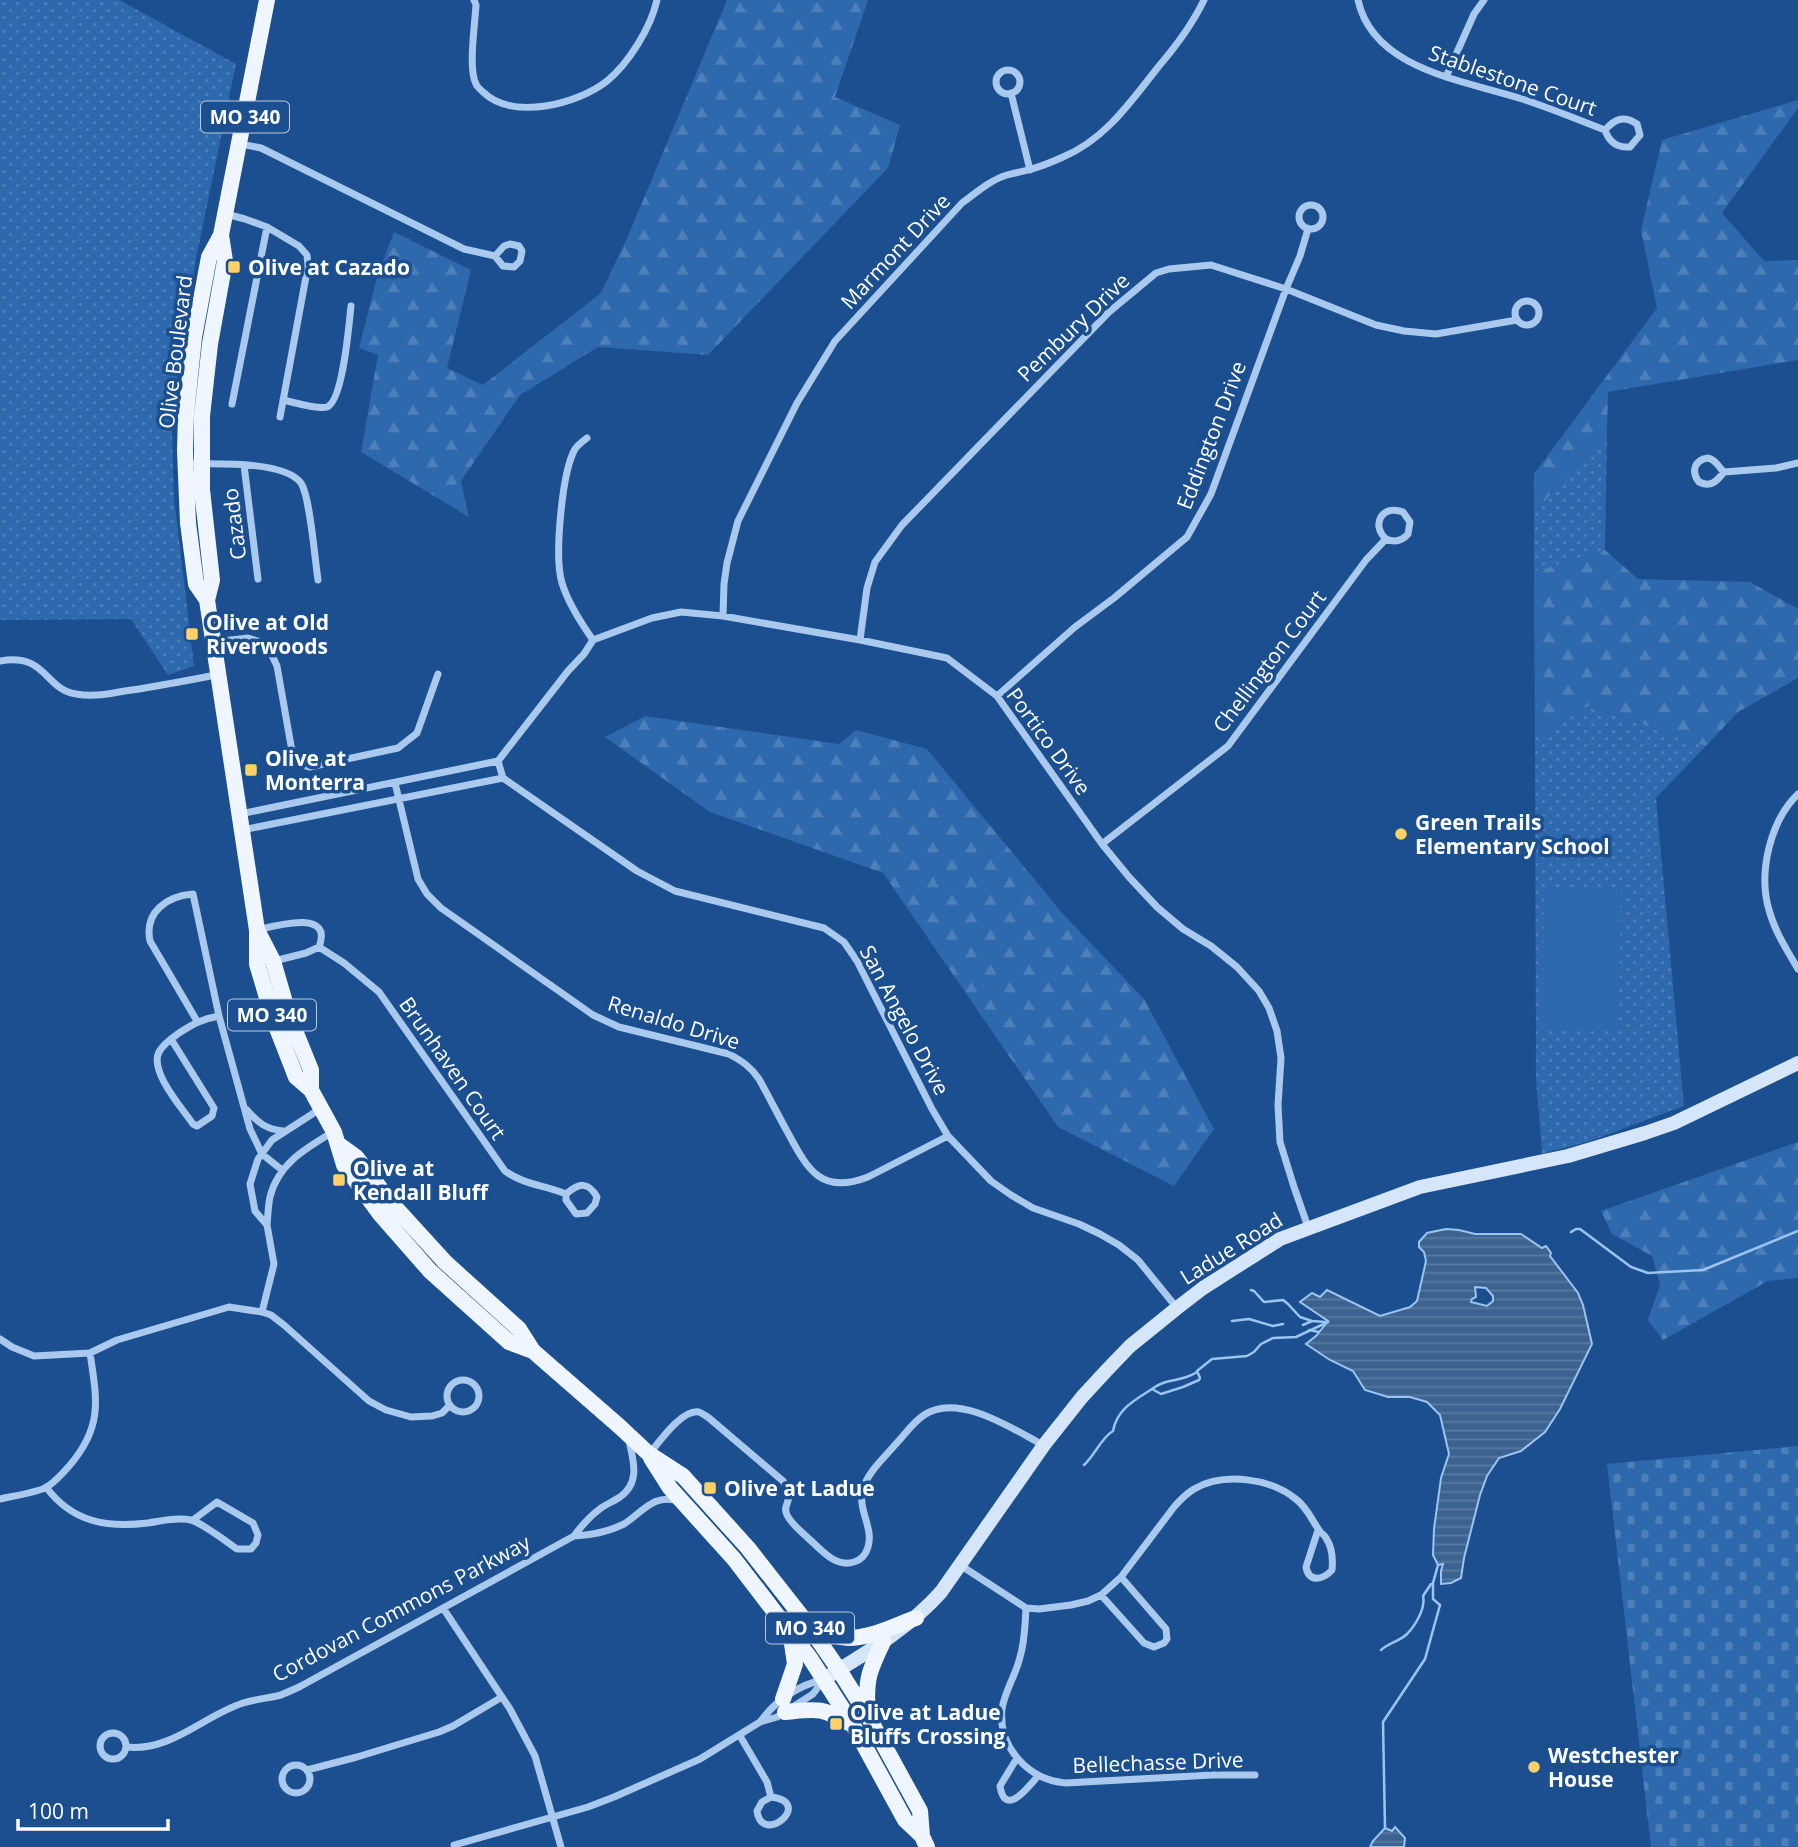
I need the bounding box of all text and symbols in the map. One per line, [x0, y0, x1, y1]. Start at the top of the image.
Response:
street label: Stablestone Court [1425, 38, 1601, 122]
road number: MO 340 [201, 102, 289, 132]
street label: Marmont Drive [834, 187, 956, 315]
place label: Olive at Cazado [248, 253, 410, 281]
marker: Olive at Cazado [226, 259, 242, 275]
street label: Pembury Drive [1011, 266, 1135, 388]
street label: Olive Boulevard [152, 274, 198, 430]
street label: Eddington Drive [1170, 357, 1252, 513]
street label: Cazado [216, 487, 252, 561]
street label: Chellington Court [1206, 584, 1332, 738]
place label: Olive at Old Riverwoods [206, 608, 329, 660]
marker: Olive at Old Riverwoods [184, 626, 200, 642]
street label: Portico Drive [1001, 682, 1097, 800]
place label: Olive at Monterra [265, 744, 365, 796]
marker: Olive at Monterra [243, 762, 259, 778]
place label: Green Trails Elementary School [1415, 808, 1610, 860]
marker: Green Trails Elementary School [1393, 826, 1409, 842]
street label: San Angelo Drive [854, 940, 956, 1100]
street label: Renaldo Drive [604, 989, 744, 1055]
street label: Brunhaven Court [393, 991, 513, 1145]
road number: MO 340 [228, 1000, 316, 1030]
place label: Olive at Kendall Bluff [353, 1154, 490, 1206]
marker: Olive at Kendall Bluff [331, 1172, 347, 1188]
street label: Ladue Road [1175, 1205, 1287, 1291]
place label: Olive at Ladue [724, 1474, 875, 1502]
marker: Olive at Ladue [702, 1480, 718, 1496]
street label: Cordovan Commons Parkway [267, 1528, 535, 1688]
road number: MO 340 [766, 1612, 854, 1644]
place label: Olive at Ladue Bluffs Crossing [850, 1698, 1005, 1750]
marker: Olive at Ladue Bluffs Crossing [828, 1716, 844, 1732]
place label: Westchester House [1548, 1741, 1679, 1793]
street label: Bellechasse Drive [1072, 1745, 1244, 1779]
marker: Westchester House [1526, 1759, 1542, 1775]
scale bar [18, 1787, 168, 1831]
text: 100 m [28, 1797, 89, 1825]

